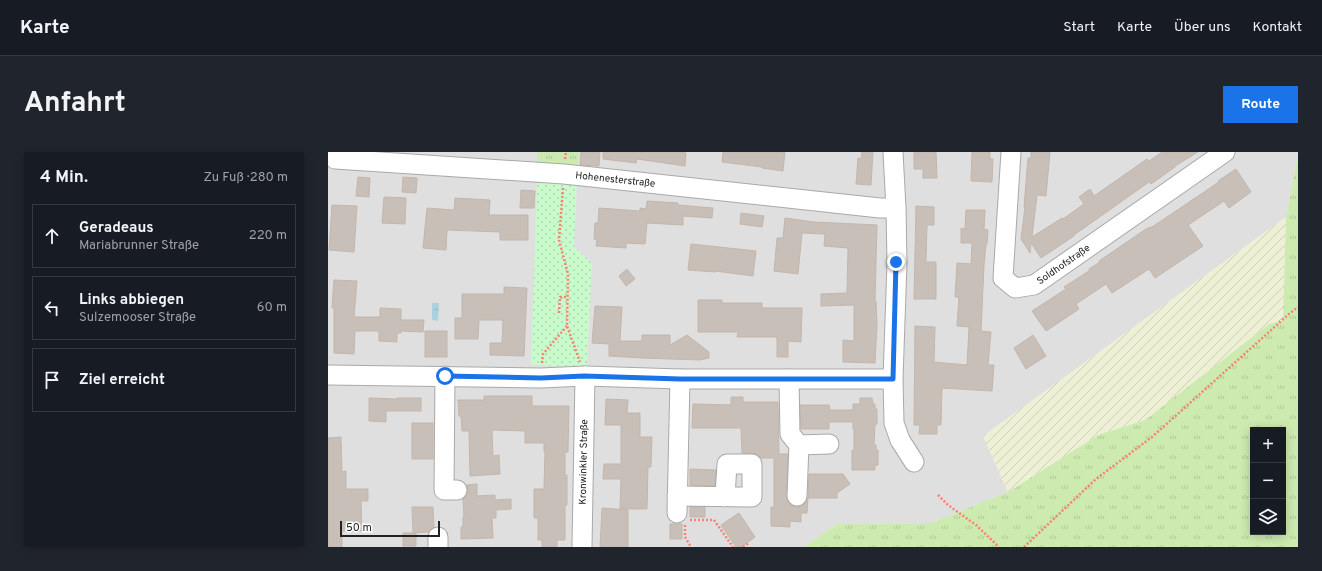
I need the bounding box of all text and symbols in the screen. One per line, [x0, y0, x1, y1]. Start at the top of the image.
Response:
text: Karte [20, 16, 70, 40]
text: Start [1063, 19, 1095, 36]
text: Karte [1117, 19, 1152, 36]
text: Über uns [1174, 19, 1231, 36]
text: Kontakt [1253, 19, 1302, 36]
text: Anfahrt [24, 86, 126, 122]
button: Route [1223, 86, 1298, 123]
text: 4 Min. [40, 167, 88, 189]
street label: Hohenesterstraße [575, 169, 656, 190]
text: Zu Fuß · 280 m [203, 170, 288, 186]
text: Geradeaus [79, 219, 154, 238]
icon: ahead [41, 225, 63, 247]
text: 220 m [249, 228, 287, 244]
text: Mariabrunner Straße [79, 238, 199, 254]
street label: Soldhofstraße [1034, 241, 1093, 288]
route end [887, 253, 905, 271]
text: Links abbiegen [79, 291, 184, 310]
icon: left [41, 297, 63, 319]
text: 60 m [257, 300, 287, 316]
text: Sulzemooser Straße [79, 310, 196, 326]
route start [436, 367, 454, 385]
icon: arrive [41, 369, 63, 391]
text: Ziel erreicht [79, 371, 165, 390]
street label: Kronwinkler Straße [576, 419, 591, 505]
map controls [1250, 427, 1286, 535]
button: + [1250, 427, 1286, 463]
button: − [1250, 463, 1286, 499]
button: layers [1250, 499, 1286, 535]
scale bar [340, 519, 440, 538]
text: 50 m [346, 521, 372, 535]

